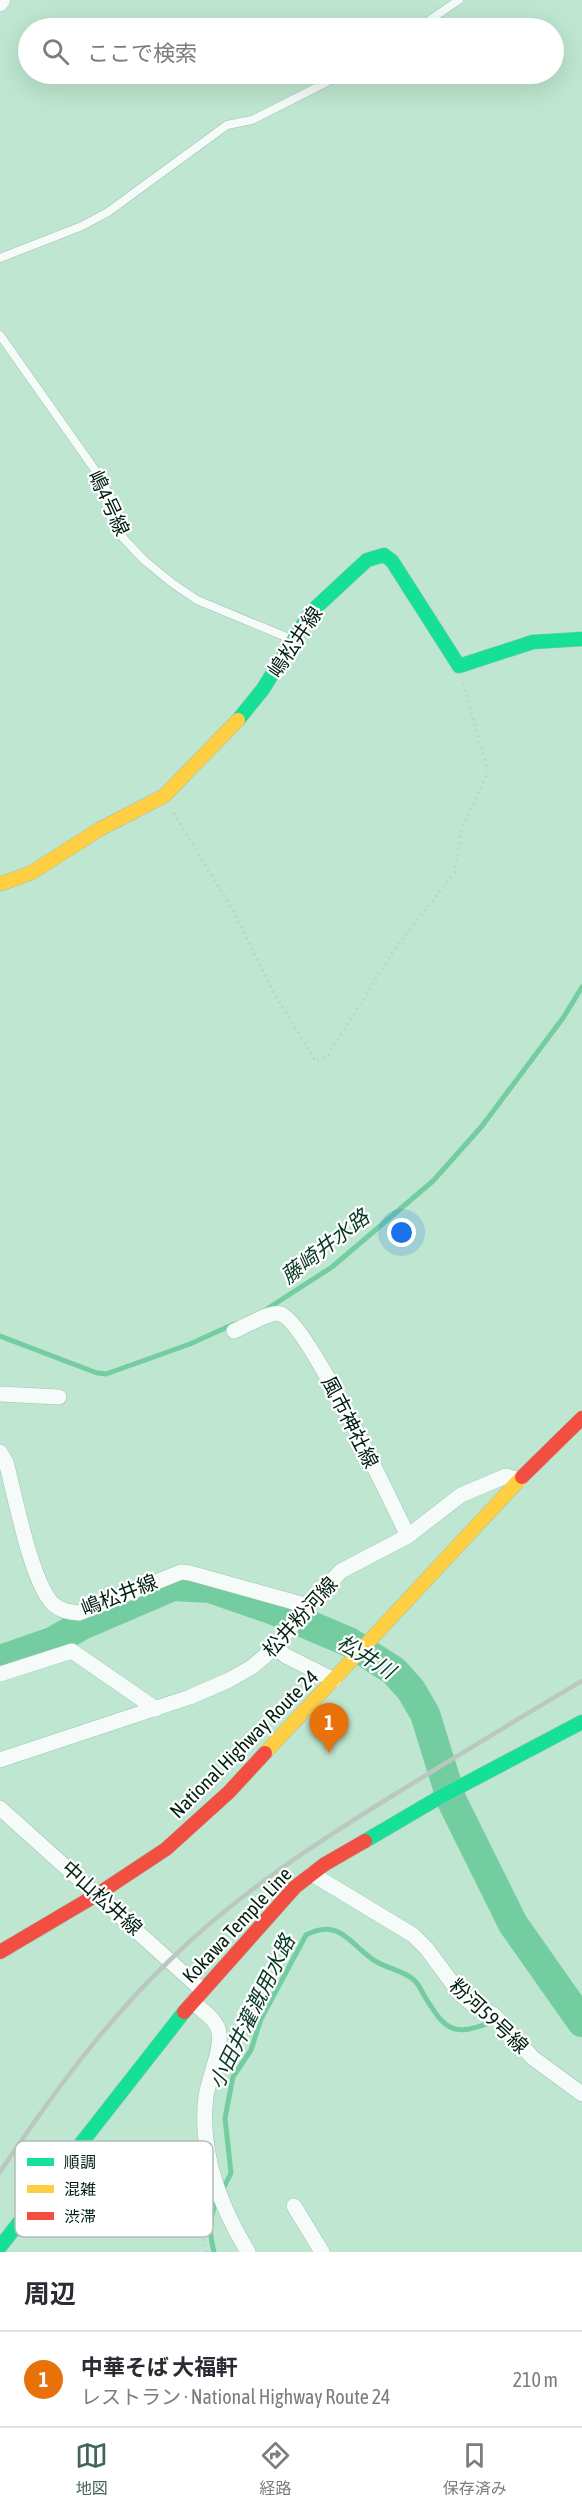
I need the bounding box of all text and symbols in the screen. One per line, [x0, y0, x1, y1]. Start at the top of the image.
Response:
search box [18, 18, 564, 84]
icon: search [39, 35, 72, 68]
text: ここで検索 [87, 40, 197, 66]
street label: 嶋4号線 [84, 466, 135, 539]
street label: 嶋松井線 [263, 602, 326, 681]
water label: 藤崎井水路 [276, 1203, 375, 1288]
your location [387, 1218, 416, 1247]
street label: 風市神社線 [317, 1372, 383, 1472]
street label: 嶋松井線 [77, 1569, 160, 1620]
street label: 松井粉河線 [258, 1572, 342, 1662]
water label: 松井川 [333, 1629, 401, 1684]
street label: National Highway Route 24 [165, 1665, 322, 1822]
pin: 1 [310, 1704, 348, 1753]
street label: 中山松井線 [57, 1856, 147, 1940]
street label: Kokawa Temple Line [177, 1862, 296, 1987]
water label: 小田井灌漑用水路 [203, 1929, 300, 2092]
street label: 粉河59号線 [445, 1974, 533, 2058]
legend [15, 2141, 213, 2237]
text: 順調 [64, 2153, 96, 2171]
text: 混雑 [64, 2180, 96, 2198]
text: 渋滞 [64, 2207, 96, 2225]
text: 周辺 [24, 2279, 76, 2309]
text: 中華そば 大福軒 [81, 2354, 238, 2380]
text: 1 [39, 2368, 48, 2391]
text: 210 m [513, 2368, 558, 2391]
text: レストラン · National Highway Route 24 [81, 2385, 390, 2408]
tab: 地図 [75, 2439, 108, 2499]
tab: 経路 [259, 2439, 292, 2499]
tab: 保存済み [443, 2439, 507, 2499]

